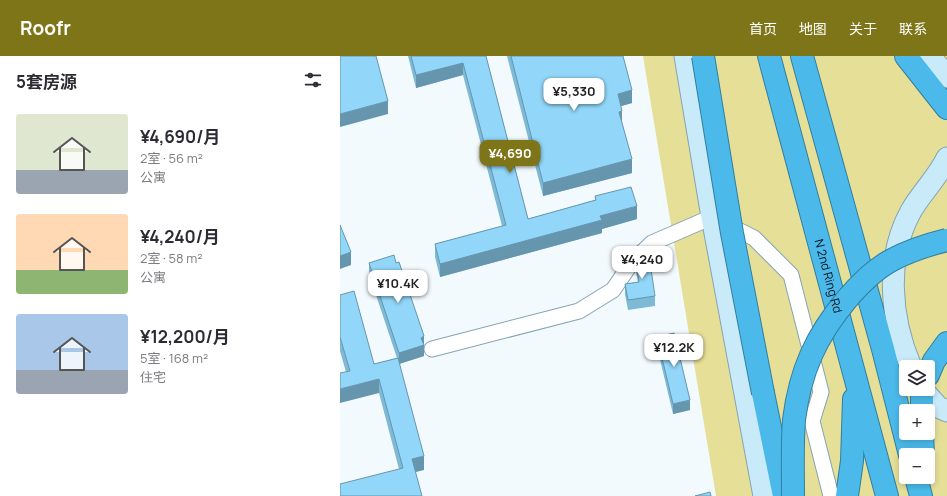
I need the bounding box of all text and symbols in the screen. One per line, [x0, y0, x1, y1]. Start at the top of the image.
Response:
text: Roofr [20, 15, 71, 41]
text: 首页 [749, 19, 777, 38]
text: 地图 [799, 19, 827, 38]
text: 关于 [849, 19, 877, 38]
text: 联系 [899, 19, 927, 38]
icon: filters [302, 69, 324, 91]
text: 5套房源 [16, 70, 77, 93]
pin: ¥5,330 [541, 78, 607, 112]
text: ¥5,330 [552, 82, 596, 100]
text: ¥4,690/月 [140, 125, 221, 148]
icon: home [48, 130, 96, 178]
pin: ¥4,690 [477, 140, 543, 174]
text: ¥4,690 [488, 144, 532, 162]
text: 2室 · 56 m² [140, 149, 203, 167]
text: 公寓 [140, 168, 166, 186]
text: ¥4,240/月 [140, 225, 220, 248]
icon: home [48, 230, 96, 278]
street label: N 2nd Ring Rd [811, 237, 847, 315]
pin: ¥4,240 [609, 246, 675, 280]
text: 2室 · 58 m² [140, 249, 202, 267]
text: ¥4,240 [621, 250, 663, 268]
text: 公寓 [140, 268, 166, 286]
pin: ¥10.4K [365, 270, 431, 304]
text: ¥10.4K [377, 274, 419, 292]
text: ¥12,200/月 [140, 325, 230, 348]
icon: home [48, 330, 96, 378]
pin: ¥12.2K [641, 334, 707, 368]
text: ¥12.2K [653, 338, 695, 356]
text: 5室 · 168 m² [140, 349, 208, 367]
map controls [899, 360, 935, 484]
button: layers [899, 360, 935, 396]
text: 住宅 [140, 368, 166, 386]
button: + [899, 404, 935, 440]
button: − [899, 448, 935, 484]

